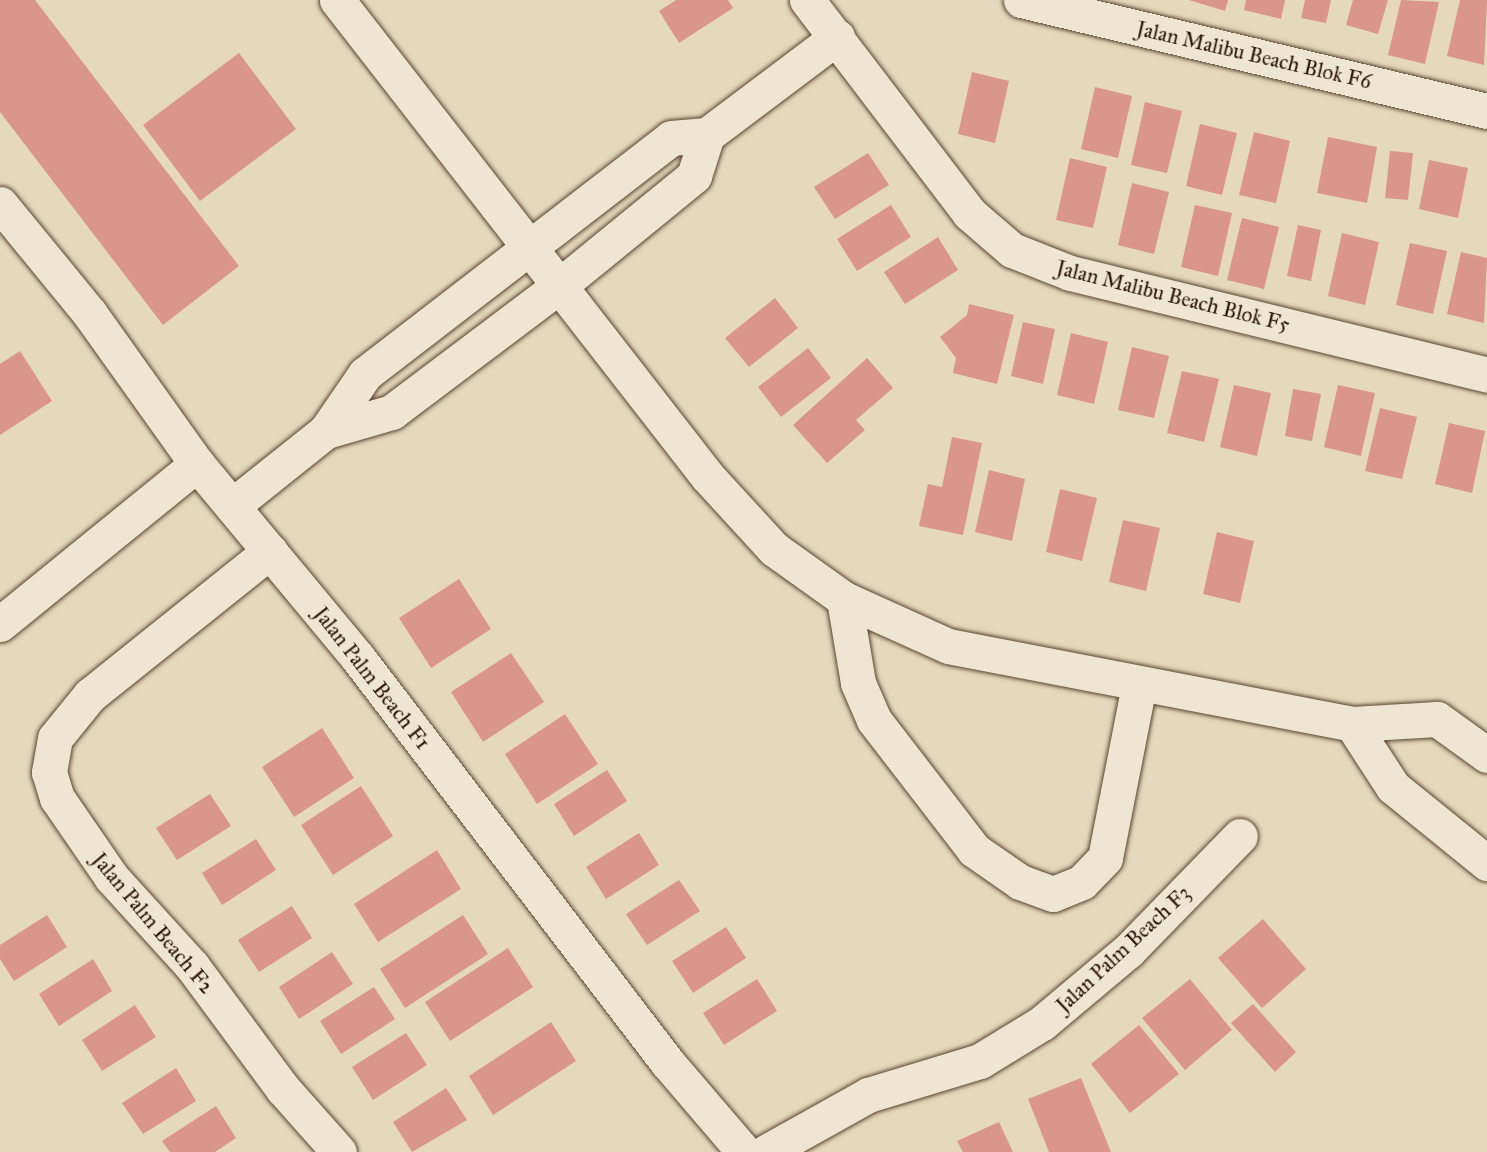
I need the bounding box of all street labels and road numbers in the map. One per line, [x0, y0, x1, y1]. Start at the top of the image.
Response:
street label: Jalan Malibu Beach Blok F6 [1134, 16, 1374, 94]
street label: Jalan Malibu Beach Blok F5 [1054, 255, 1292, 337]
street label: Jalan Palm Beach F1 [308, 602, 436, 754]
street label: Jalan Palm Beach F2 [87, 847, 219, 999]
street label: Jalan Palm Beach F3 [1051, 880, 1195, 1018]

